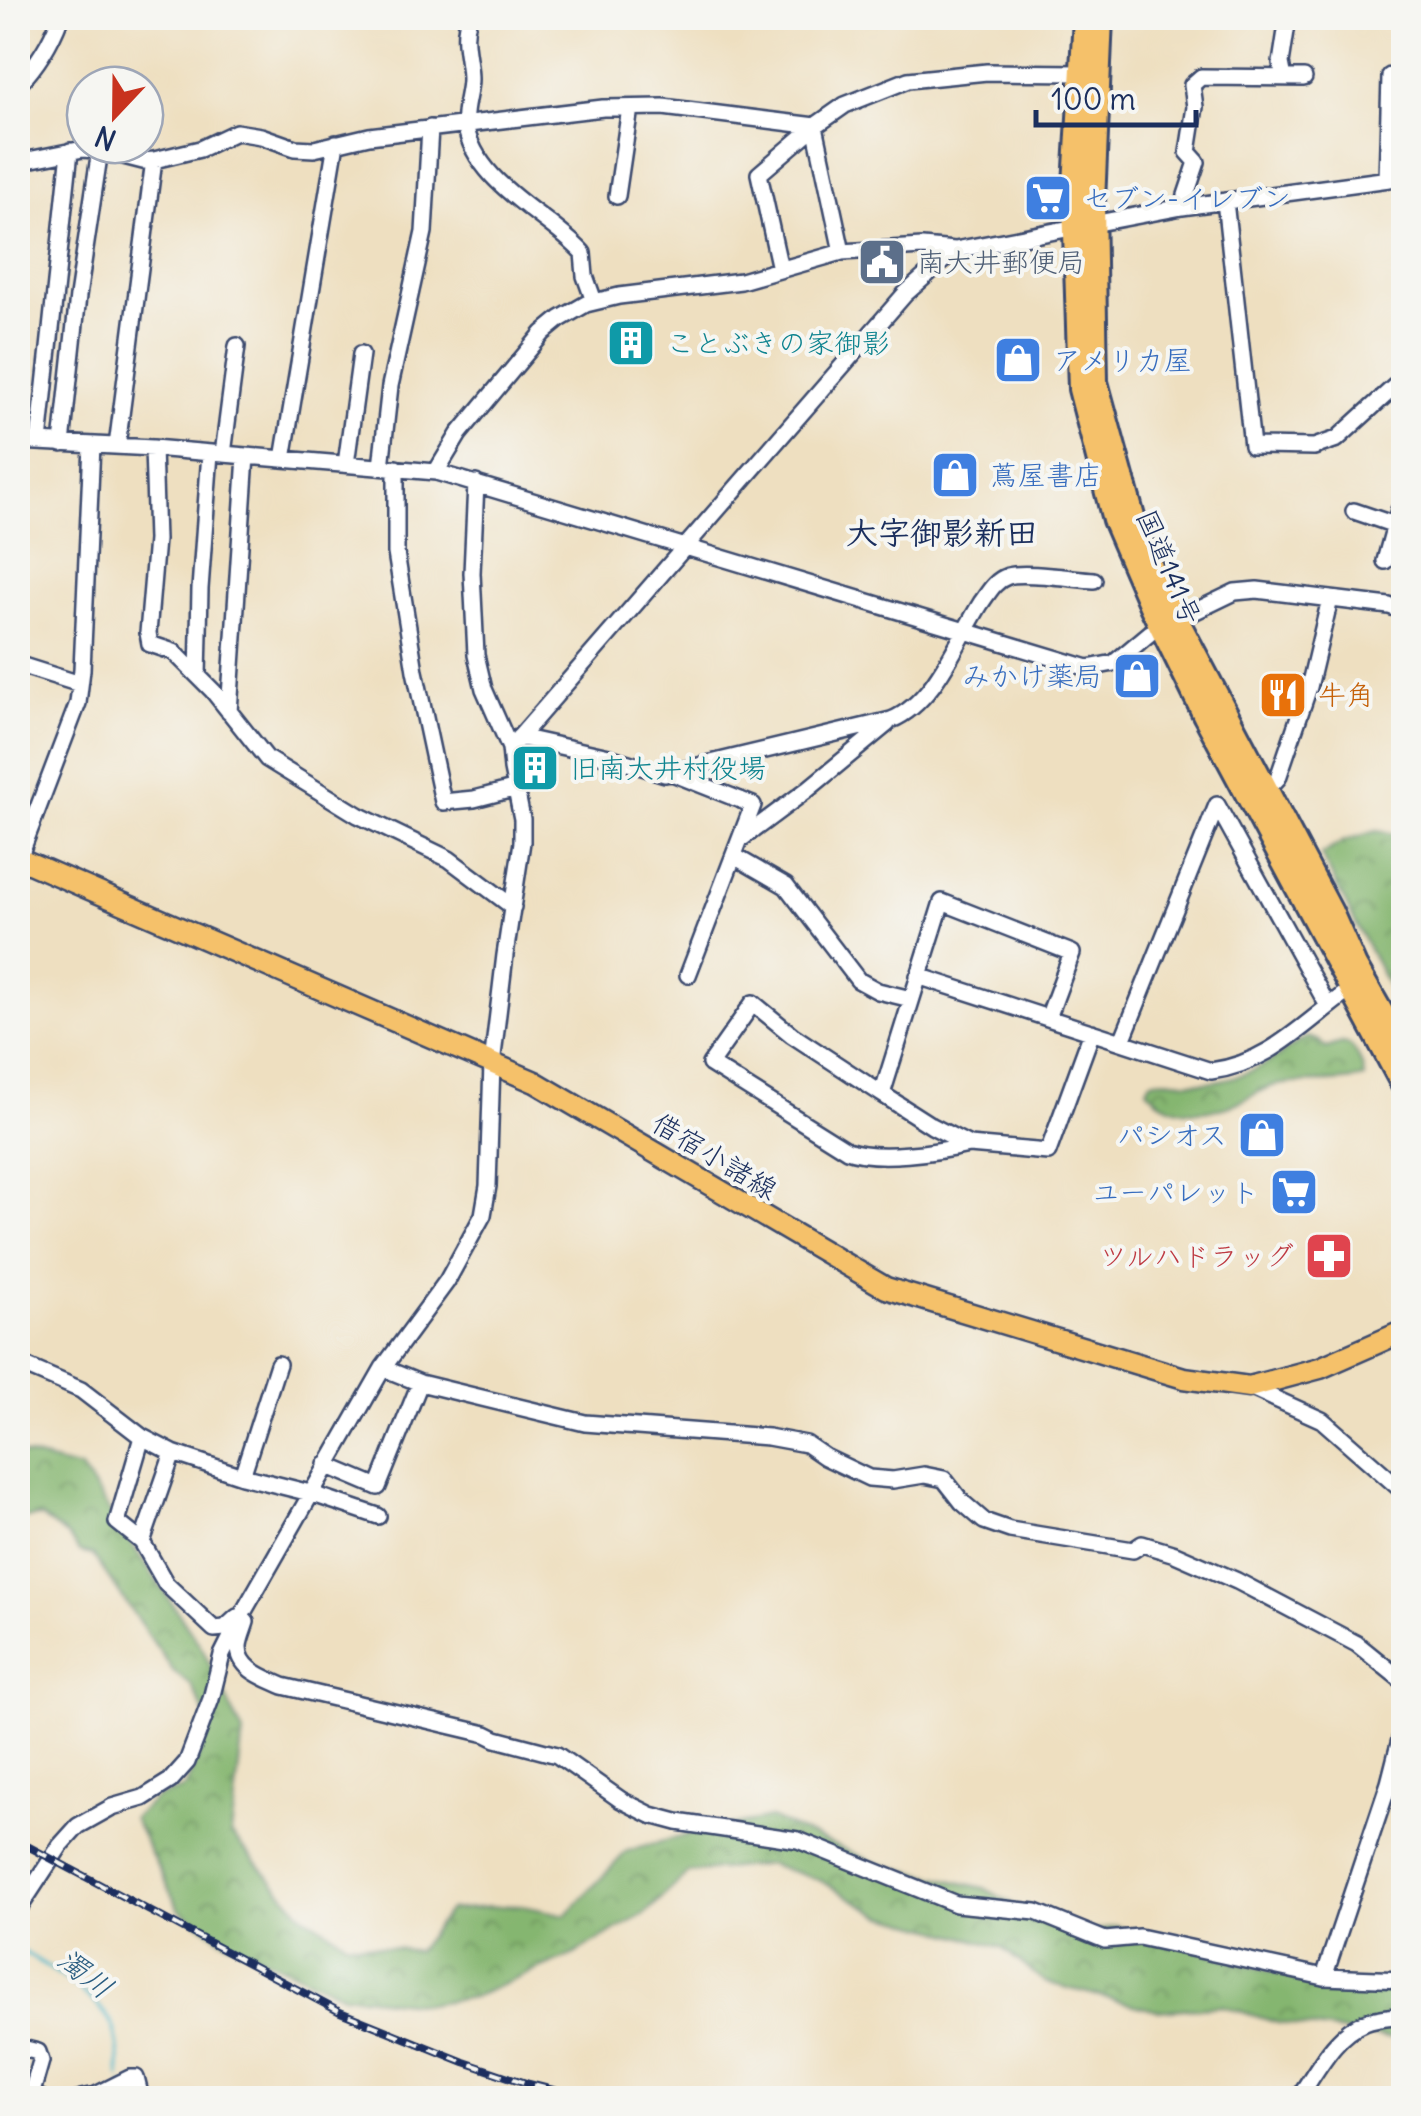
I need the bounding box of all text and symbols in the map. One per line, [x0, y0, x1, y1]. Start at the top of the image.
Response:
north arrow [65, 65, 165, 165]
scale bar [1036, 65, 1196, 127]
text: 100 m [1051, 80, 1136, 118]
text: N [90, 118, 121, 158]
supermarket icon: セブン-イレブン [1022, 172, 1074, 224]
place label: セブン-イレブン [1083, 180, 1291, 216]
public building icon: 南大井郵便局 [856, 236, 908, 288]
place label: 南大井郵便局 [917, 244, 1085, 280]
building icon: ことぶきの家御影 [605, 317, 657, 369]
place label: ことぶきの家御影 [666, 325, 890, 361]
shop icon: アメリカ屋 [992, 334, 1044, 386]
place label: アメリカ屋 [1053, 342, 1192, 378]
shop icon: 蔦屋書店 [929, 449, 981, 501]
place label: 蔦屋書店 [990, 457, 1102, 493]
street label: 国道141号 [1129, 504, 1209, 630]
district label: 大字御影新田 [846, 512, 1038, 553]
shop icon: みかけ薬局 [1111, 650, 1163, 702]
place label: みかけ薬局 [962, 658, 1102, 694]
restaurant icon: 牛角 [1257, 669, 1309, 721]
place label: 牛角 [1318, 677, 1374, 713]
building icon: 旧南大井村役場 [509, 742, 561, 794]
place label: 旧南大井村役場 [570, 750, 766, 786]
street label: 借宿小諸線 [646, 1105, 784, 1207]
shop icon: パシオス [1236, 1109, 1288, 1161]
place label: パシオス [1117, 1117, 1227, 1153]
supermarket icon: ユーパレット [1268, 1166, 1320, 1218]
place label: ユーパレット [1092, 1174, 1259, 1210]
pharmacy icon: ツルハドラッグ [1303, 1230, 1355, 1282]
place label: ツルハドラッグ [1099, 1238, 1294, 1274]
water label: 濁川 [51, 1940, 121, 2006]

